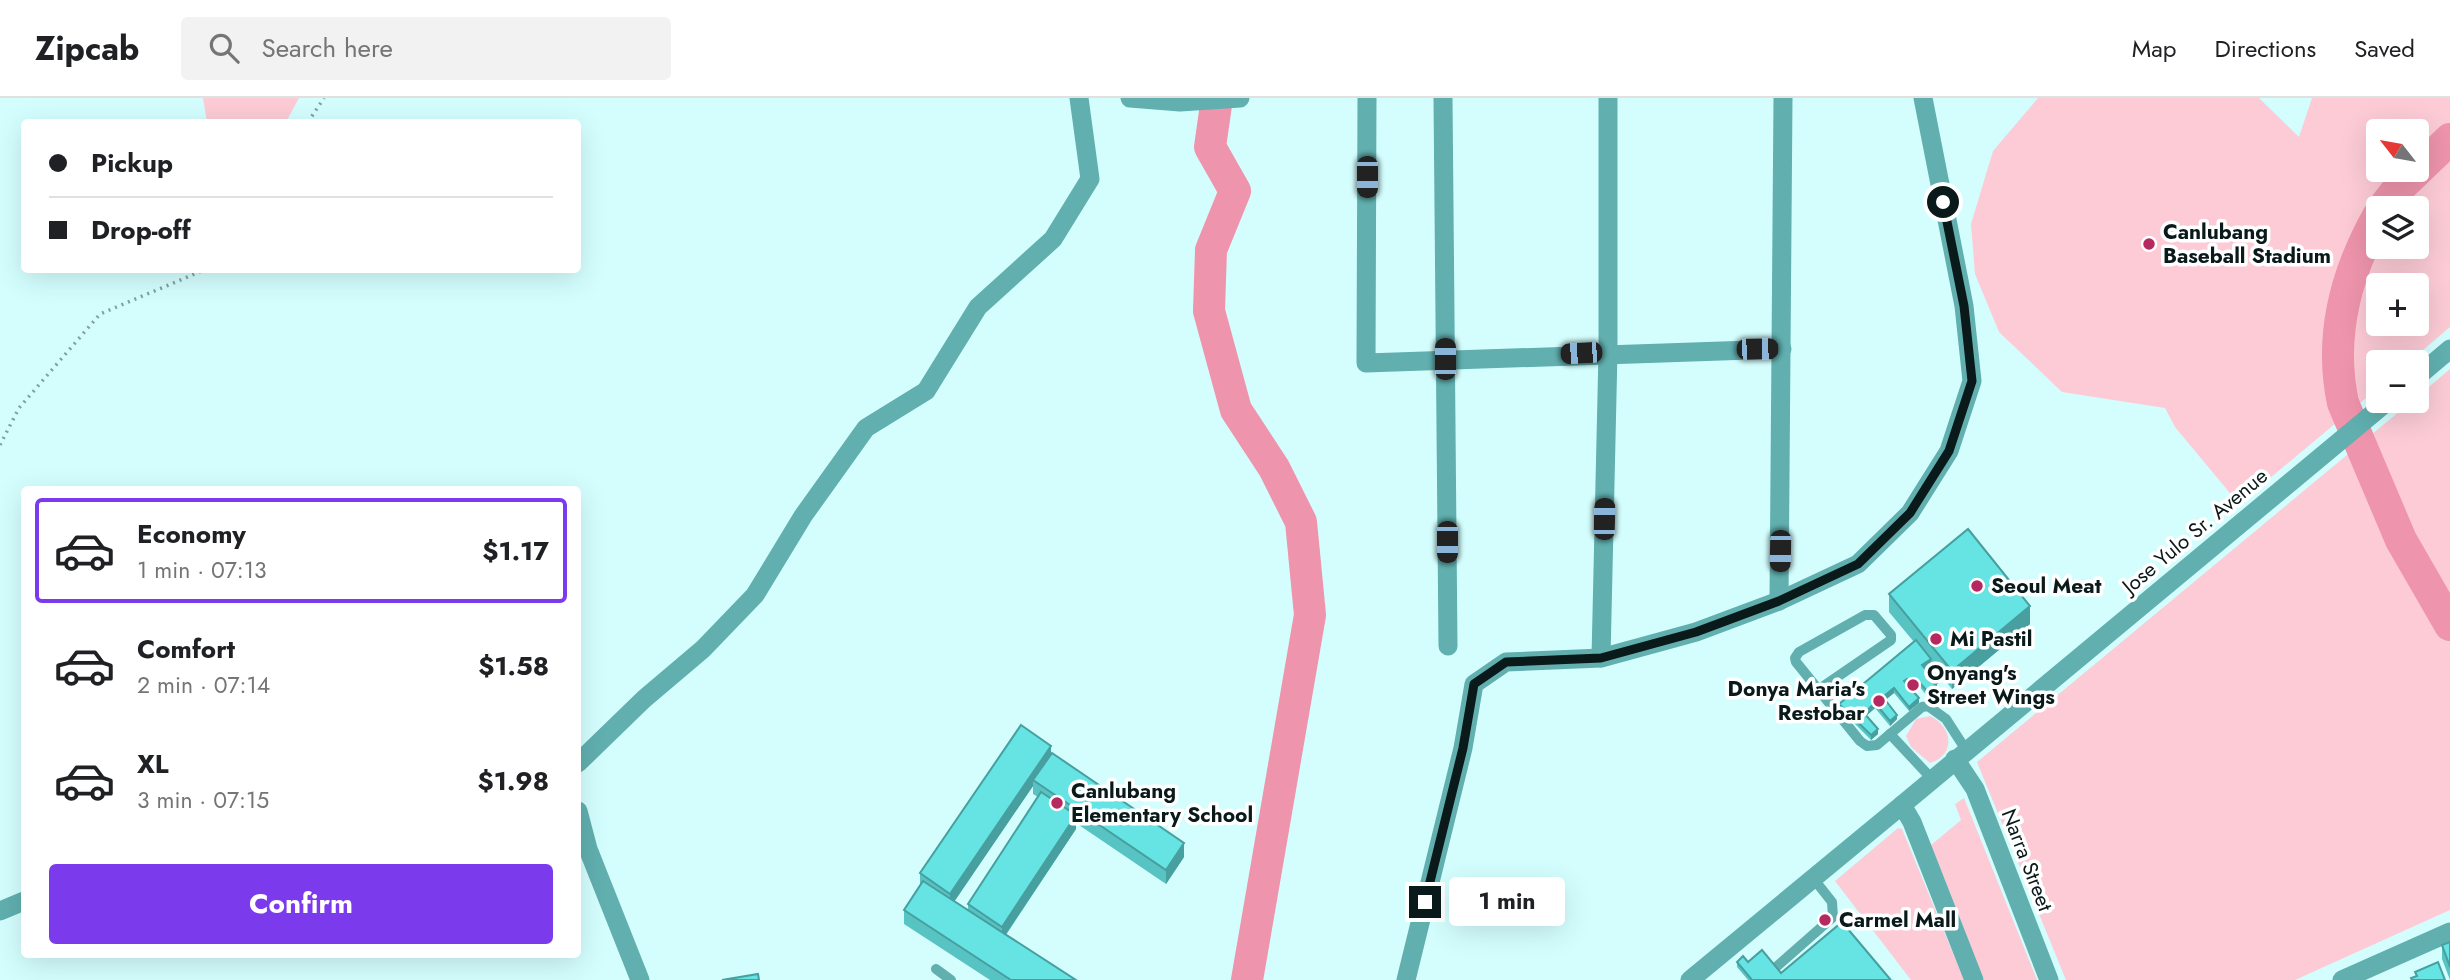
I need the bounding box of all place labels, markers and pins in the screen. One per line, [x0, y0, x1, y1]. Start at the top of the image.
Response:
place label: Canlubang Baseball Stadium [2163, 217, 2331, 271]
marker: Canlubang Baseball Stadium [2141, 236, 2157, 252]
place label: Seoul Meat [1991, 571, 2102, 601]
marker: Seoul Meat [1969, 578, 1985, 594]
place label: Mi Pastil [1950, 624, 2032, 654]
marker: Mi Pastil [1928, 631, 1944, 647]
place label: Onyang's Street Wings [1927, 658, 2055, 712]
place label: Donya Maria's Restobar [1728, 674, 1865, 728]
marker: Onyang's Street Wings [1905, 677, 1921, 693]
marker: Donya Maria's Restobar [1871, 693, 1887, 709]
place label: Canlubang Elementary School [1071, 776, 1253, 830]
marker: Canlubang Elementary School [1049, 795, 1065, 811]
place label: Carmel Mall [1839, 905, 1956, 935]
marker: Carmel Mall [1817, 912, 1833, 928]

